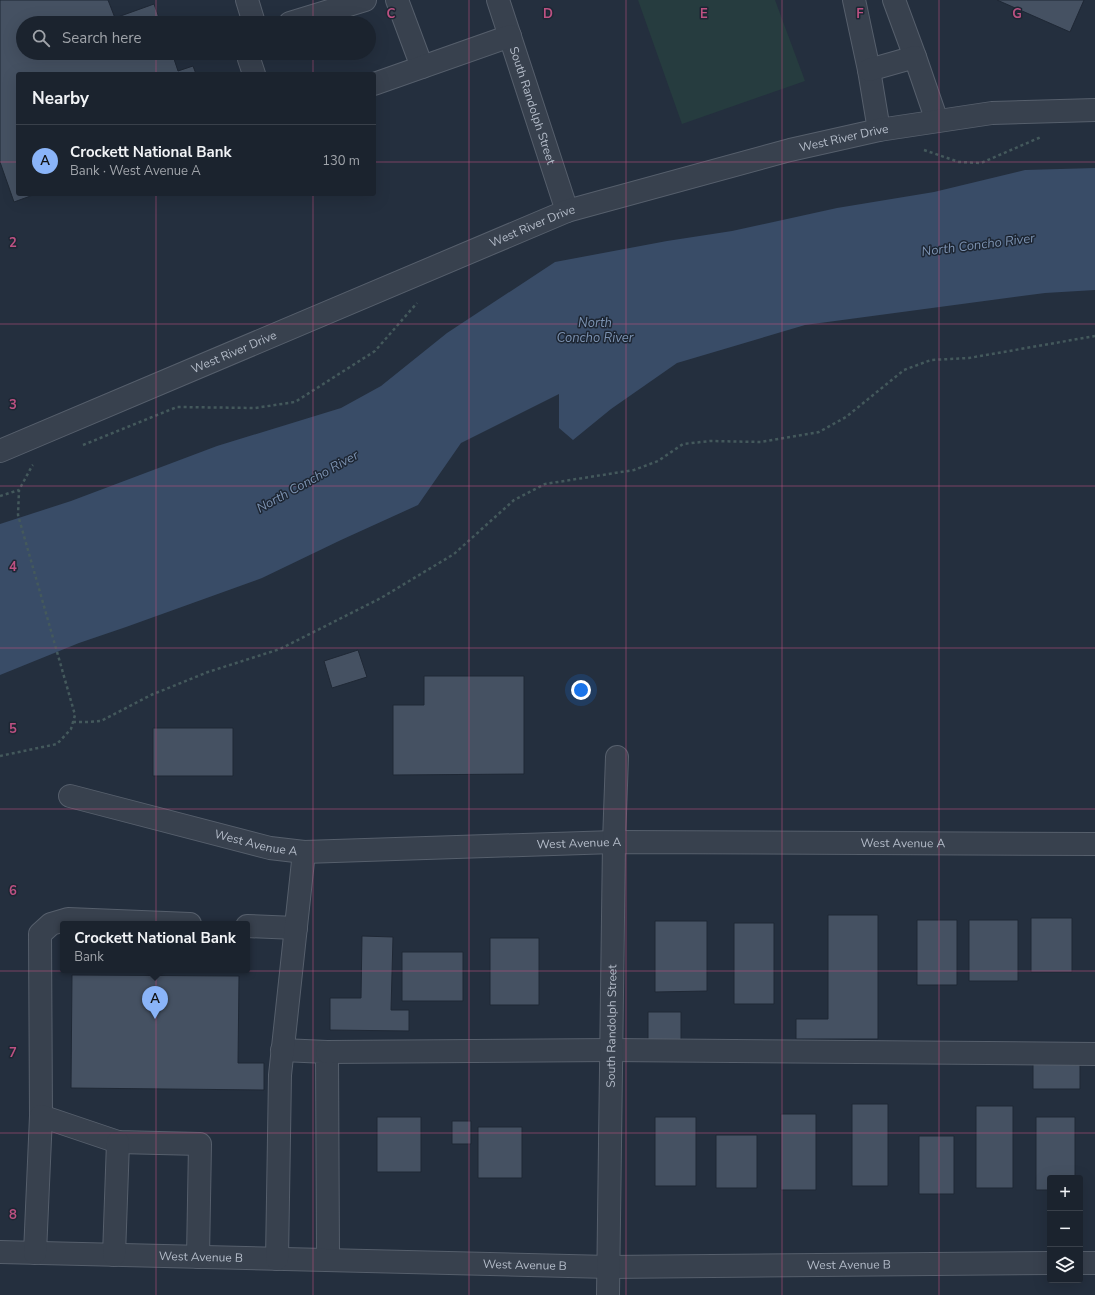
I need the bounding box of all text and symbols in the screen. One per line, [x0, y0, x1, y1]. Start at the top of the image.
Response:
text: C [387, 5, 396, 23]
text: D [543, 5, 553, 23]
text: E [700, 5, 708, 23]
text: F [856, 5, 864, 23]
text: G [1012, 5, 1022, 23]
search box [16, 16, 376, 60]
icon: search [30, 27, 52, 49]
text: Search here [62, 28, 142, 48]
street label: South Randolph Street [506, 45, 559, 167]
text: Nearby [32, 87, 89, 110]
street label: West River Drive [798, 121, 890, 156]
text: Crockett National Bank [70, 142, 232, 162]
text: A [40, 152, 50, 170]
text: 130 m [322, 152, 360, 170]
text: Bank · West Avenue A [70, 162, 201, 180]
street label: West River Drive [487, 201, 577, 251]
water label: North Concho River [921, 229, 1036, 261]
text: 2 [9, 234, 17, 252]
water label: North Concho River [557, 314, 634, 347]
street label: West River Drive [189, 327, 279, 377]
text: 3 [9, 396, 17, 414]
water label: North Concho River [253, 446, 362, 517]
text: 4 [9, 558, 17, 576]
your location [571, 680, 591, 700]
text: 5 [9, 720, 17, 738]
street label: West Avenue A [213, 826, 299, 859]
street label: West Avenue A [536, 834, 622, 852]
street label: West Avenue A [861, 835, 946, 851]
text: 6 [9, 882, 17, 900]
popup [60, 921, 250, 973]
text: Crockett National Bank [74, 928, 236, 948]
text: Bank [74, 948, 104, 966]
street label: South Randolph Street [603, 964, 620, 1088]
pin: A [142, 986, 168, 1019]
text: 7 [9, 1044, 17, 1062]
map controls [1047, 1175, 1083, 1283]
button: + [1047, 1175, 1083, 1211]
text: 8 [9, 1206, 17, 1224]
button: − [1047, 1211, 1083, 1247]
button: layers [1047, 1247, 1083, 1283]
street label: West Avenue B [159, 1248, 243, 1266]
street label: West Avenue B [483, 1256, 567, 1274]
street label: West Avenue B [807, 1256, 891, 1273]

